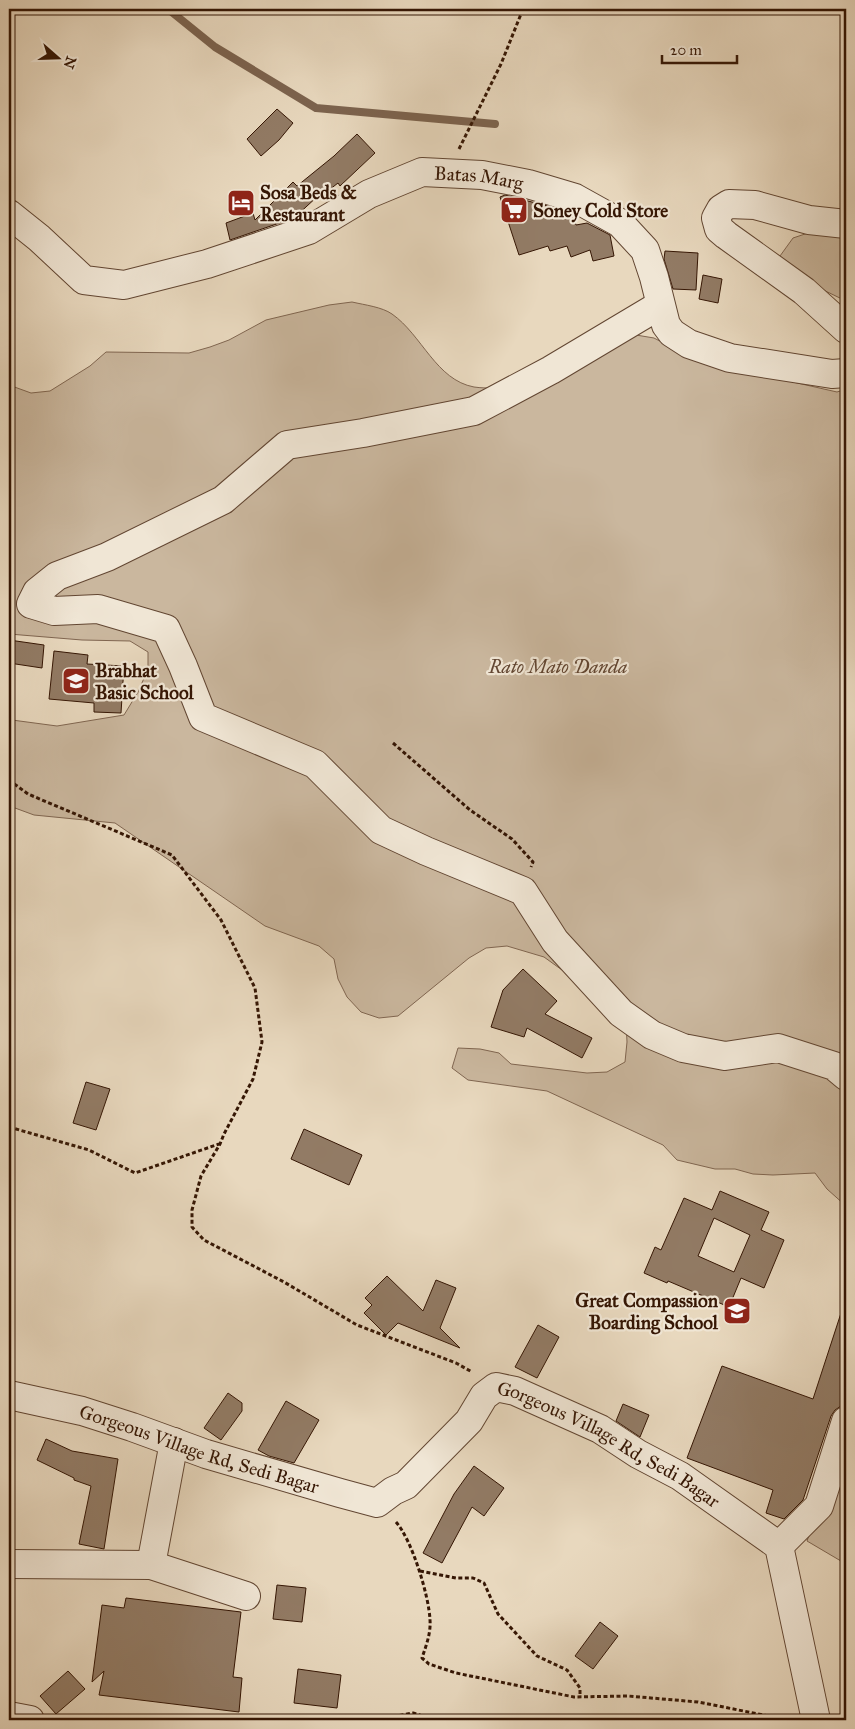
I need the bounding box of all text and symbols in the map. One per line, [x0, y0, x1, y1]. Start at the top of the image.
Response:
north arrow [32, 32, 82, 82]
scale bar [662, 32, 738, 64]
text: 20 m [670, 41, 702, 59]
text: N [60, 54, 80, 71]
street label: Batas Marg [434, 161, 526, 195]
place label: Sosa Beds & Restaurant [260, 181, 357, 226]
hotel icon: Sosa Beds & Restaurant [226, 188, 256, 218]
supermarket icon: Soney Cold Store [499, 195, 529, 225]
place label: Soney Cold Store [533, 199, 668, 223]
park label: Rato Mato Danda [488, 655, 627, 678]
place label: Brabhat Basic School [95, 659, 195, 704]
school or university icon: Brabhat Basic School [61, 666, 91, 696]
place label: Great Compassion Boarding School [575, 1289, 719, 1335]
school or university icon: Great Compassion Boarding School [722, 1296, 752, 1326]
street label: Gorgeous Village Rd, Sedi Bagar [495, 1376, 725, 1513]
street label: Gorgeous Village Rd, Sedi Bagar [77, 1399, 322, 1498]

